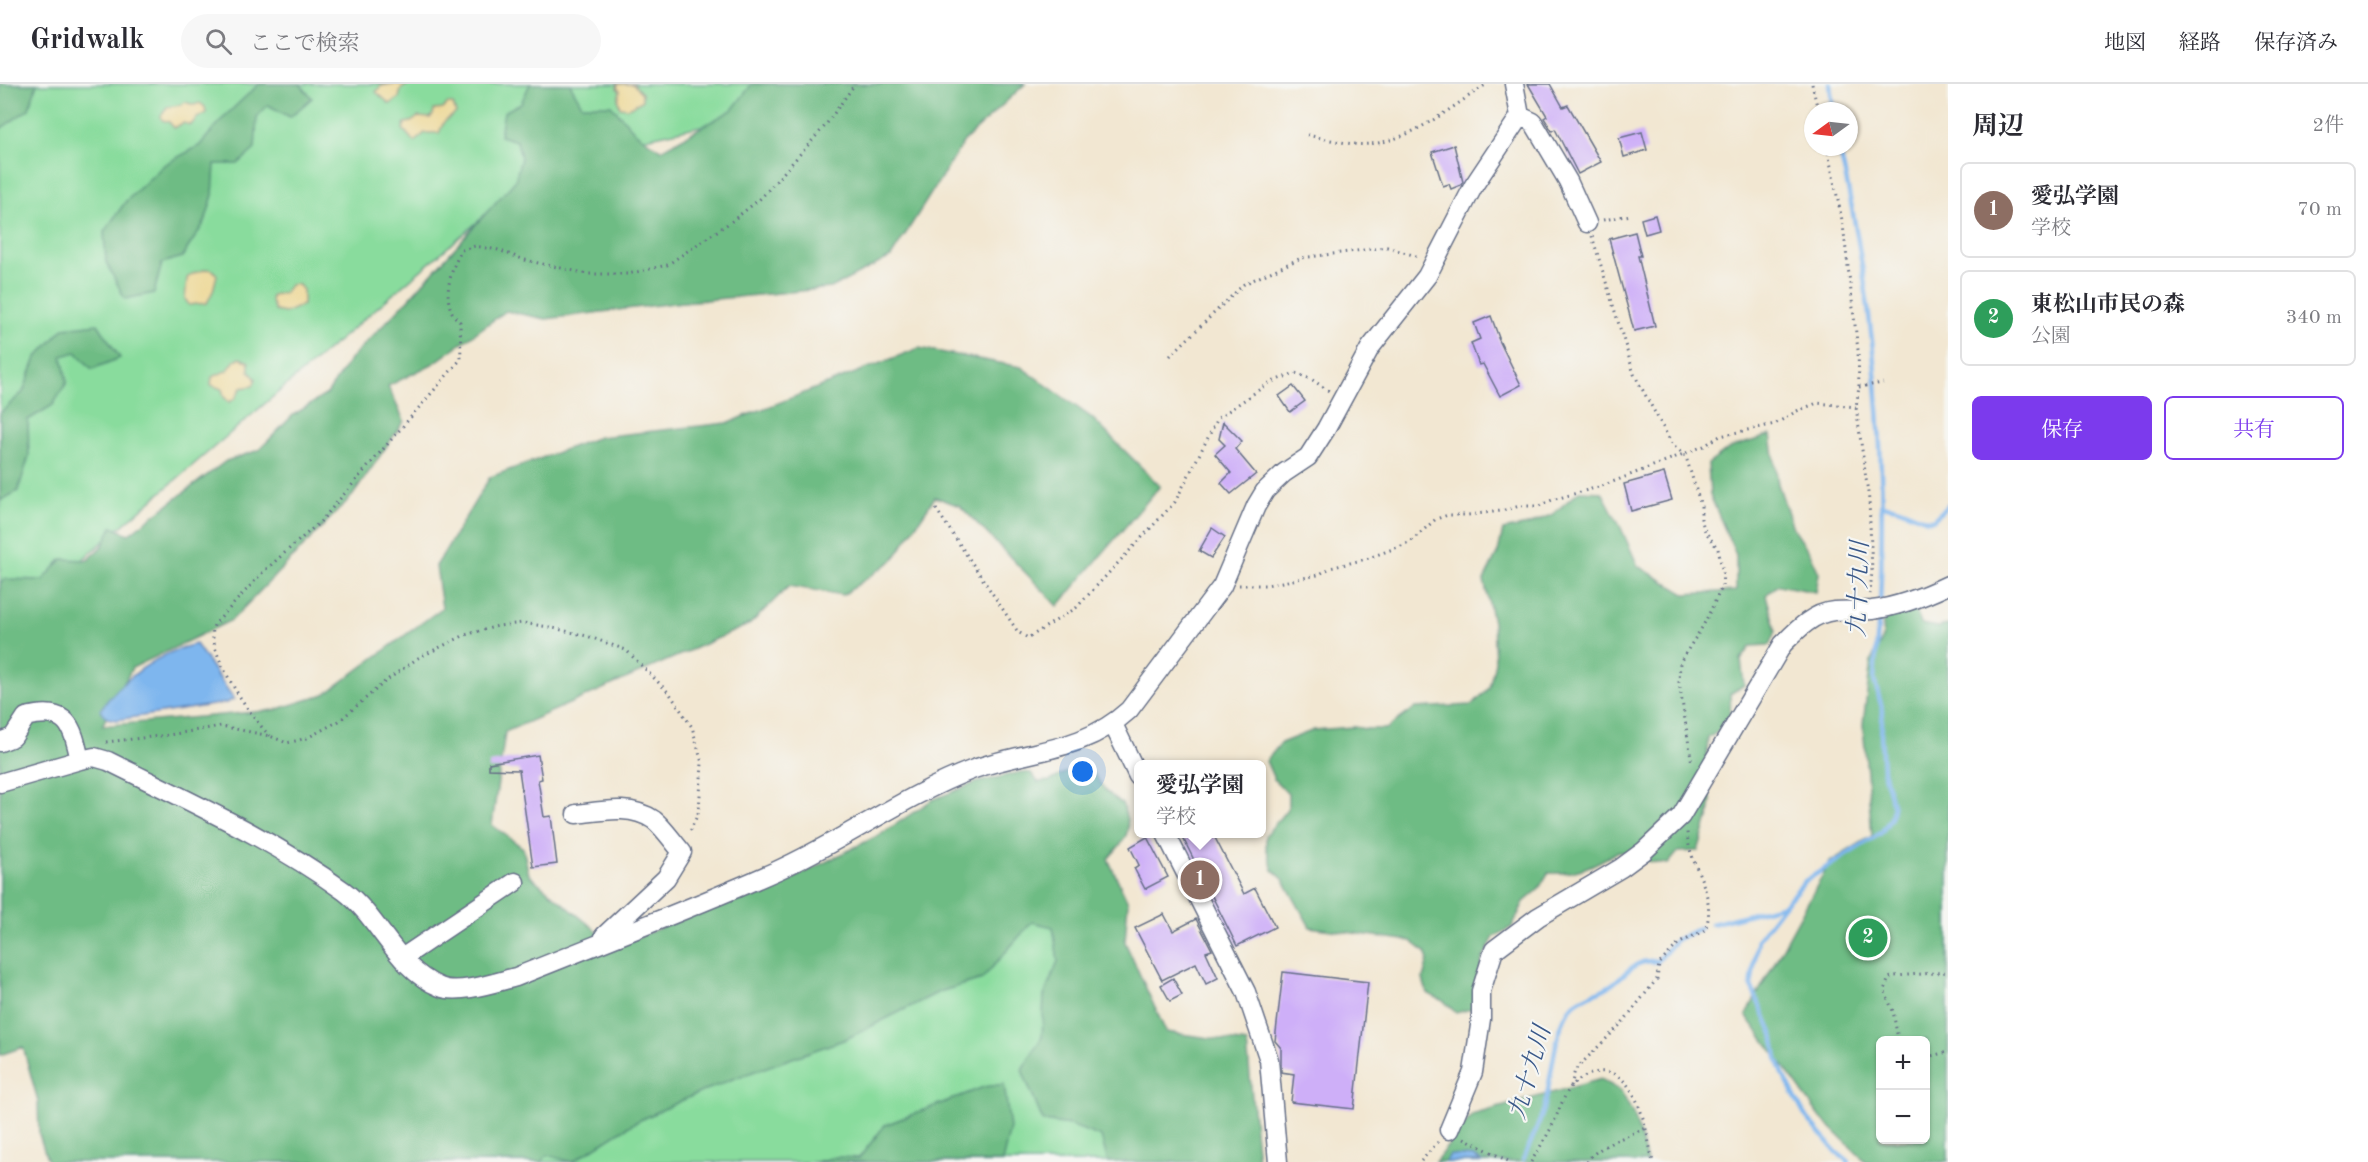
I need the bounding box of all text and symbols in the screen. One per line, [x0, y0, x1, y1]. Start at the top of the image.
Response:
search box [181, 14, 601, 68]
icon: search [202, 25, 235, 58]
text: Gridwalk [30, 27, 145, 55]
text: ここで検索 [250, 33, 360, 55]
text: 地図 [2104, 33, 2146, 54]
text: 経路 [2179, 33, 2221, 54]
text: 保存済み [2254, 33, 2338, 54]
north arrow [1804, 102, 1858, 156]
text: 周辺 [1972, 114, 2024, 140]
text: 2件 [2312, 116, 2344, 136]
text: 愛弘学園 [2031, 186, 2119, 208]
text: 1 [1988, 200, 1999, 220]
text: 70 m [2297, 200, 2342, 220]
text: 学校 [2031, 219, 2071, 239]
text: 東松山市民の森 [2031, 294, 2185, 316]
text: 2 [1988, 308, 1999, 328]
text: 340 m [2286, 308, 2342, 328]
text: 公園 [2031, 327, 2071, 347]
button: 保存 [1972, 396, 2152, 460]
button: 共有 [2164, 396, 2344, 460]
water label: 九十九川 [1843, 538, 1874, 637]
your location [1068, 757, 1097, 786]
popup [1134, 760, 1266, 838]
text: 愛弘学園 [1156, 775, 1244, 797]
text: 学校 [1156, 808, 1196, 828]
pin: 1 [1180, 858, 1220, 902]
pin: 2 [1848, 916, 1888, 960]
water label: 九十九川 [1503, 1020, 1557, 1122]
map controls [1876, 1036, 1930, 1144]
button: + [1876, 1036, 1930, 1090]
button: − [1876, 1090, 1930, 1144]

